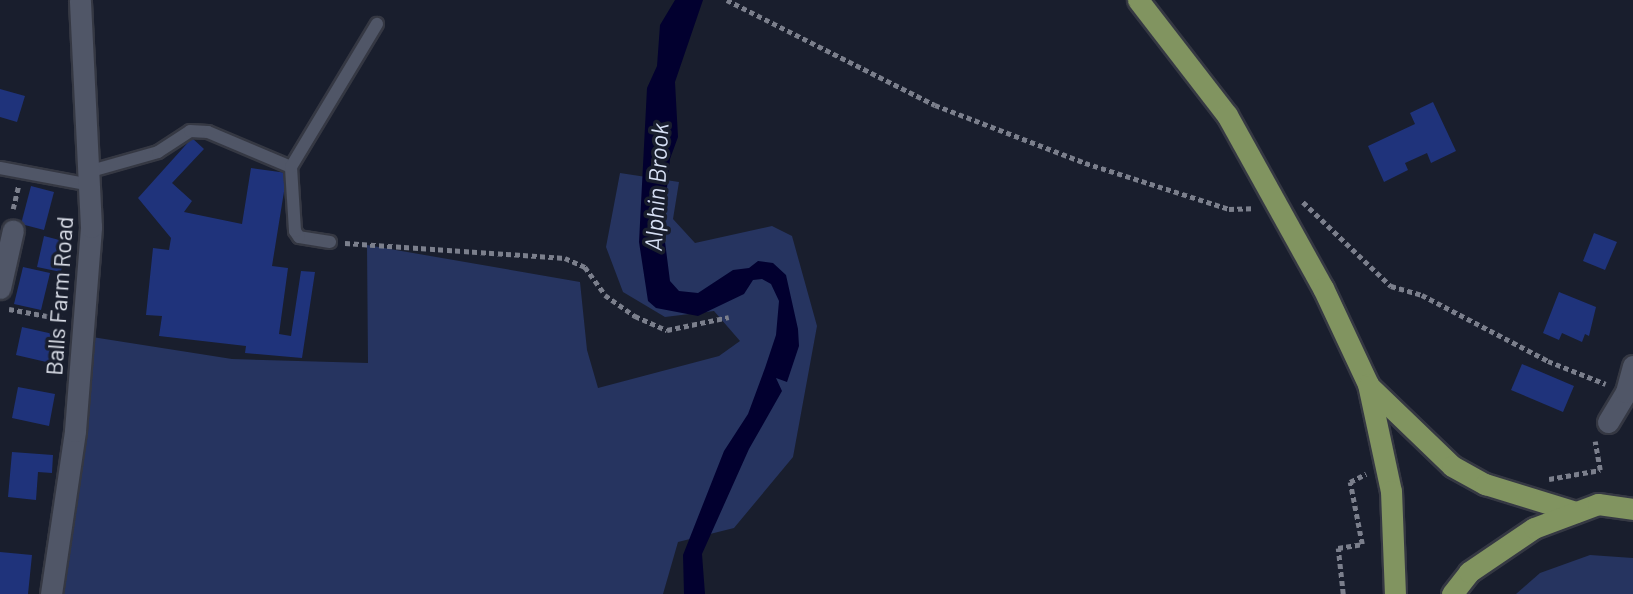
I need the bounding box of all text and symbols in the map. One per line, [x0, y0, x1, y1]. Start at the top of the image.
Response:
water label: Alphin Brook [638, 122, 674, 252]
street label: Balls Farm Road [40, 216, 78, 376]

